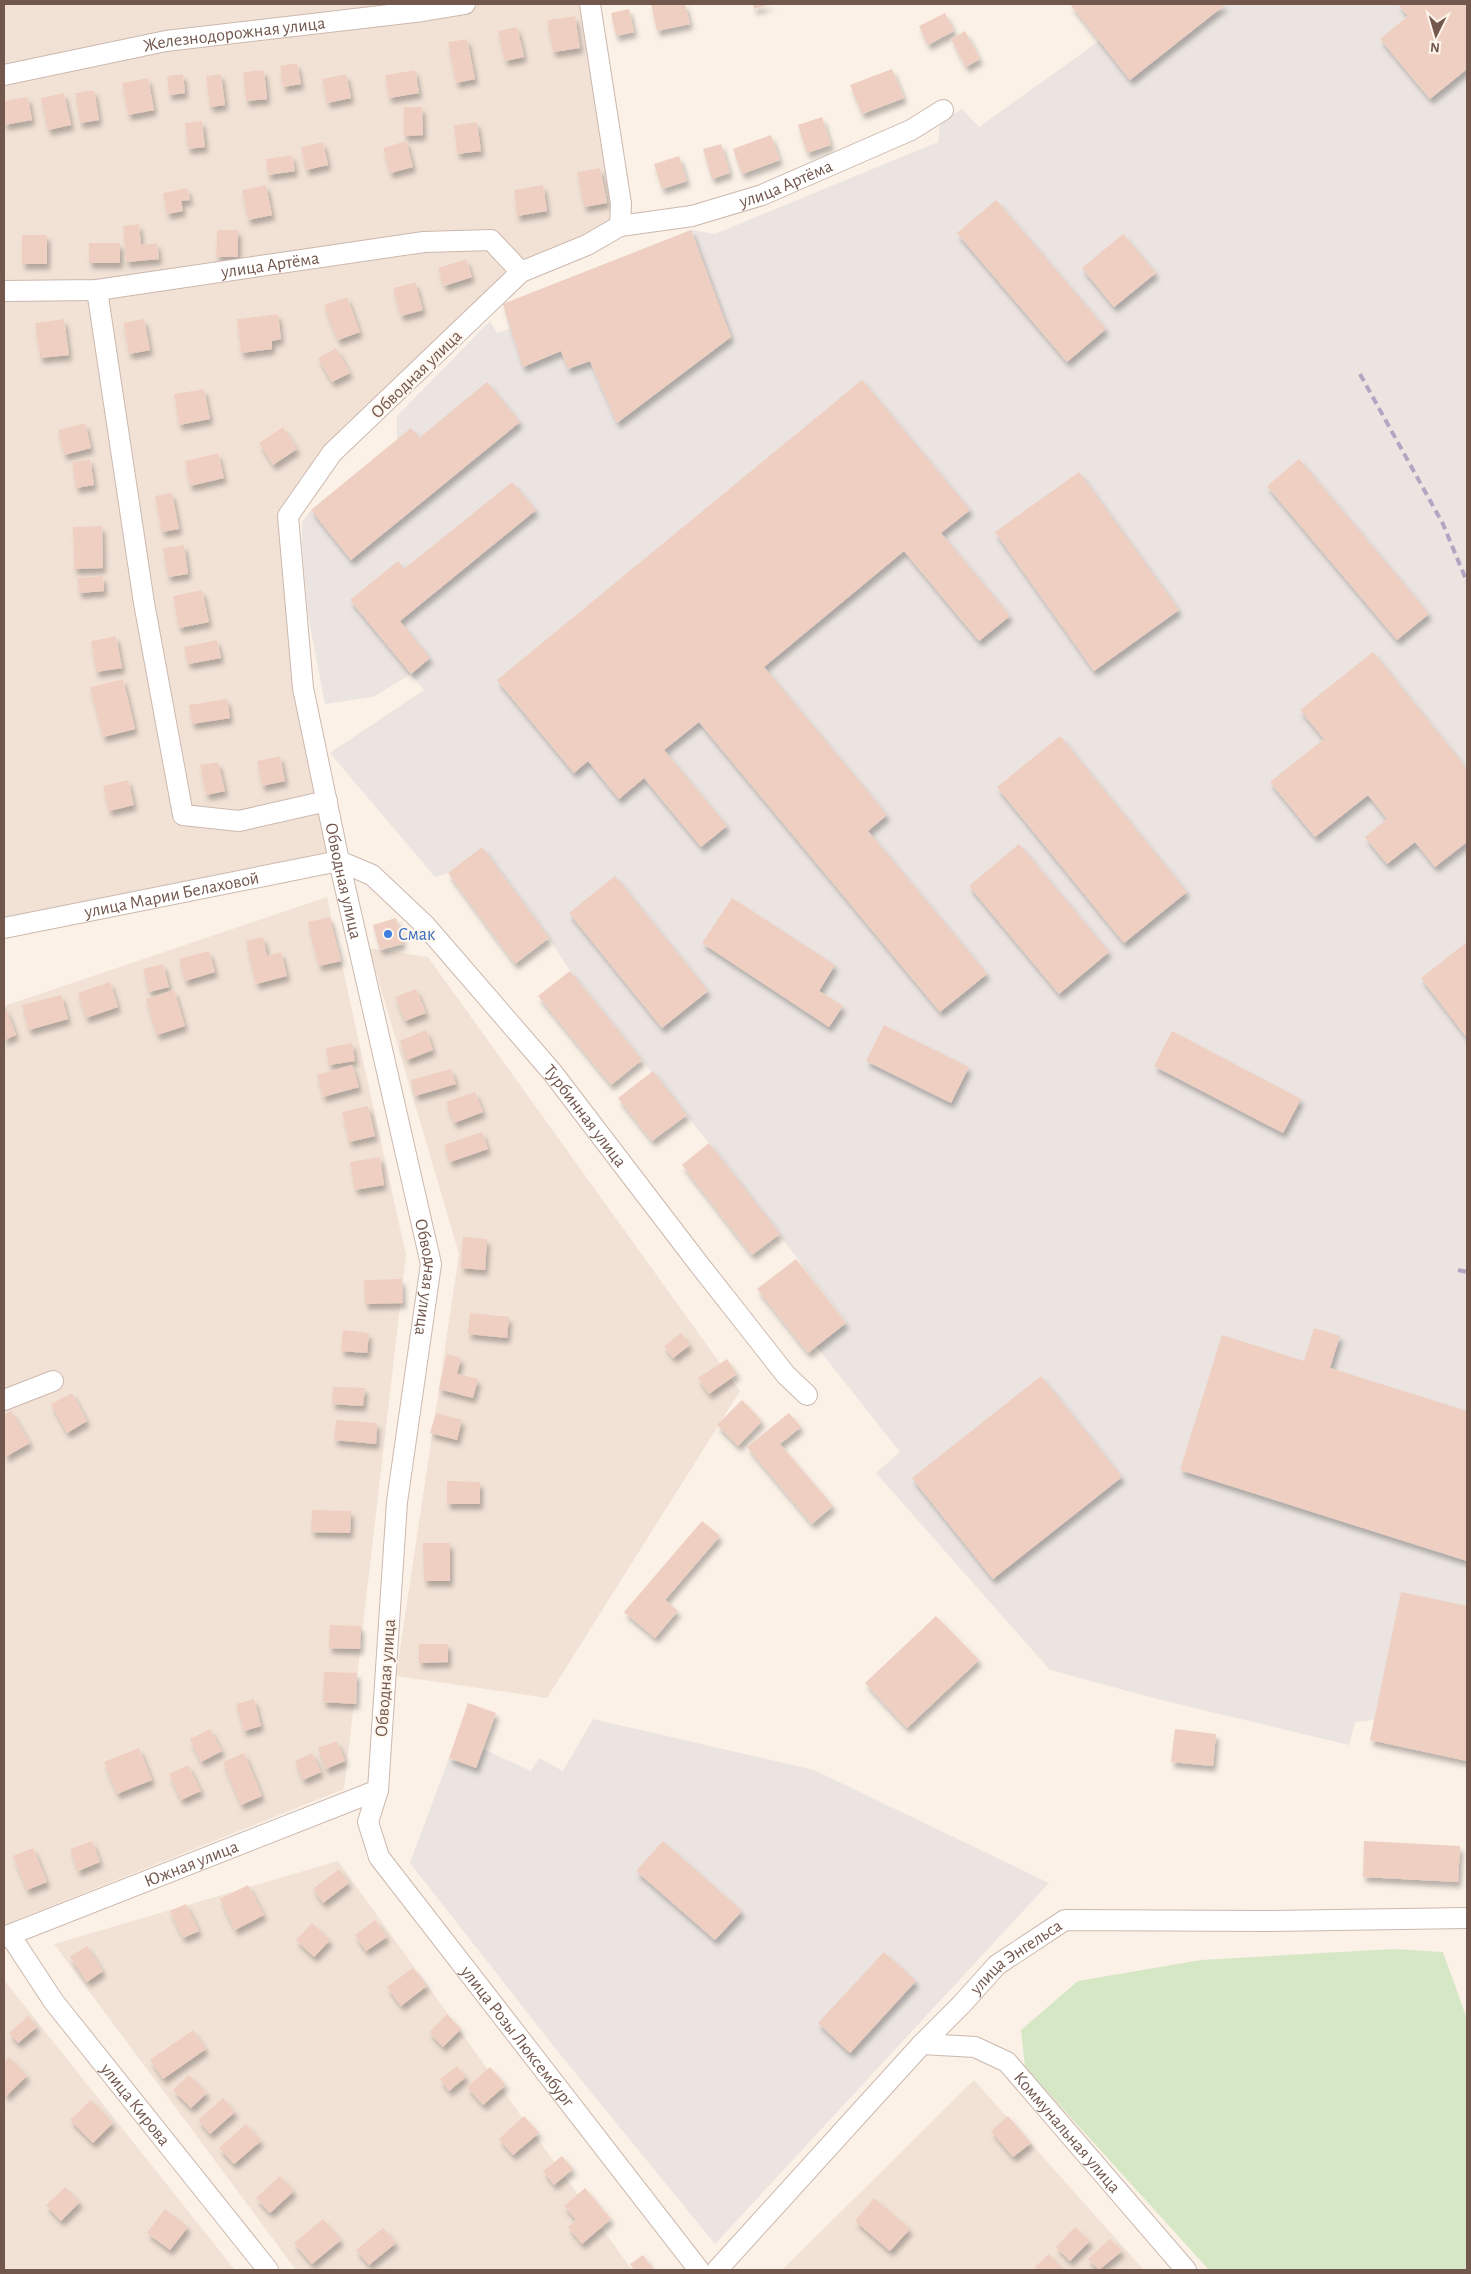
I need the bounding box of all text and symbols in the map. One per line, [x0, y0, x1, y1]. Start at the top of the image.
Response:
north arrow [1411, 10, 1461, 60]
street label: Железнодорожная улица [142, 14, 326, 56]
text: N [1429, 40, 1440, 54]
street label: улица Артёма [736, 157, 835, 212]
street label: улица Артёма [219, 249, 321, 282]
street label: Обводная улица [367, 326, 466, 422]
street label: Обводная улица [321, 821, 365, 941]
street label: улица Марии Белаховой [82, 869, 261, 922]
place label: Смак [398, 926, 436, 944]
marker: Смак [382, 928, 394, 940]
street label: Турбинная улица [540, 1062, 629, 1171]
street label: Обводная улица [411, 1217, 439, 1337]
street label: Обводная улица [372, 1618, 399, 1738]
street label: Южная улица [142, 1838, 241, 1891]
street label: улица Энгельса [967, 1917, 1065, 1999]
street label: улица Розы Люксембург [456, 1962, 578, 2111]
street label: улица Кирова [96, 2059, 173, 2150]
street label: Коммунальная улица [1010, 2069, 1124, 2197]

